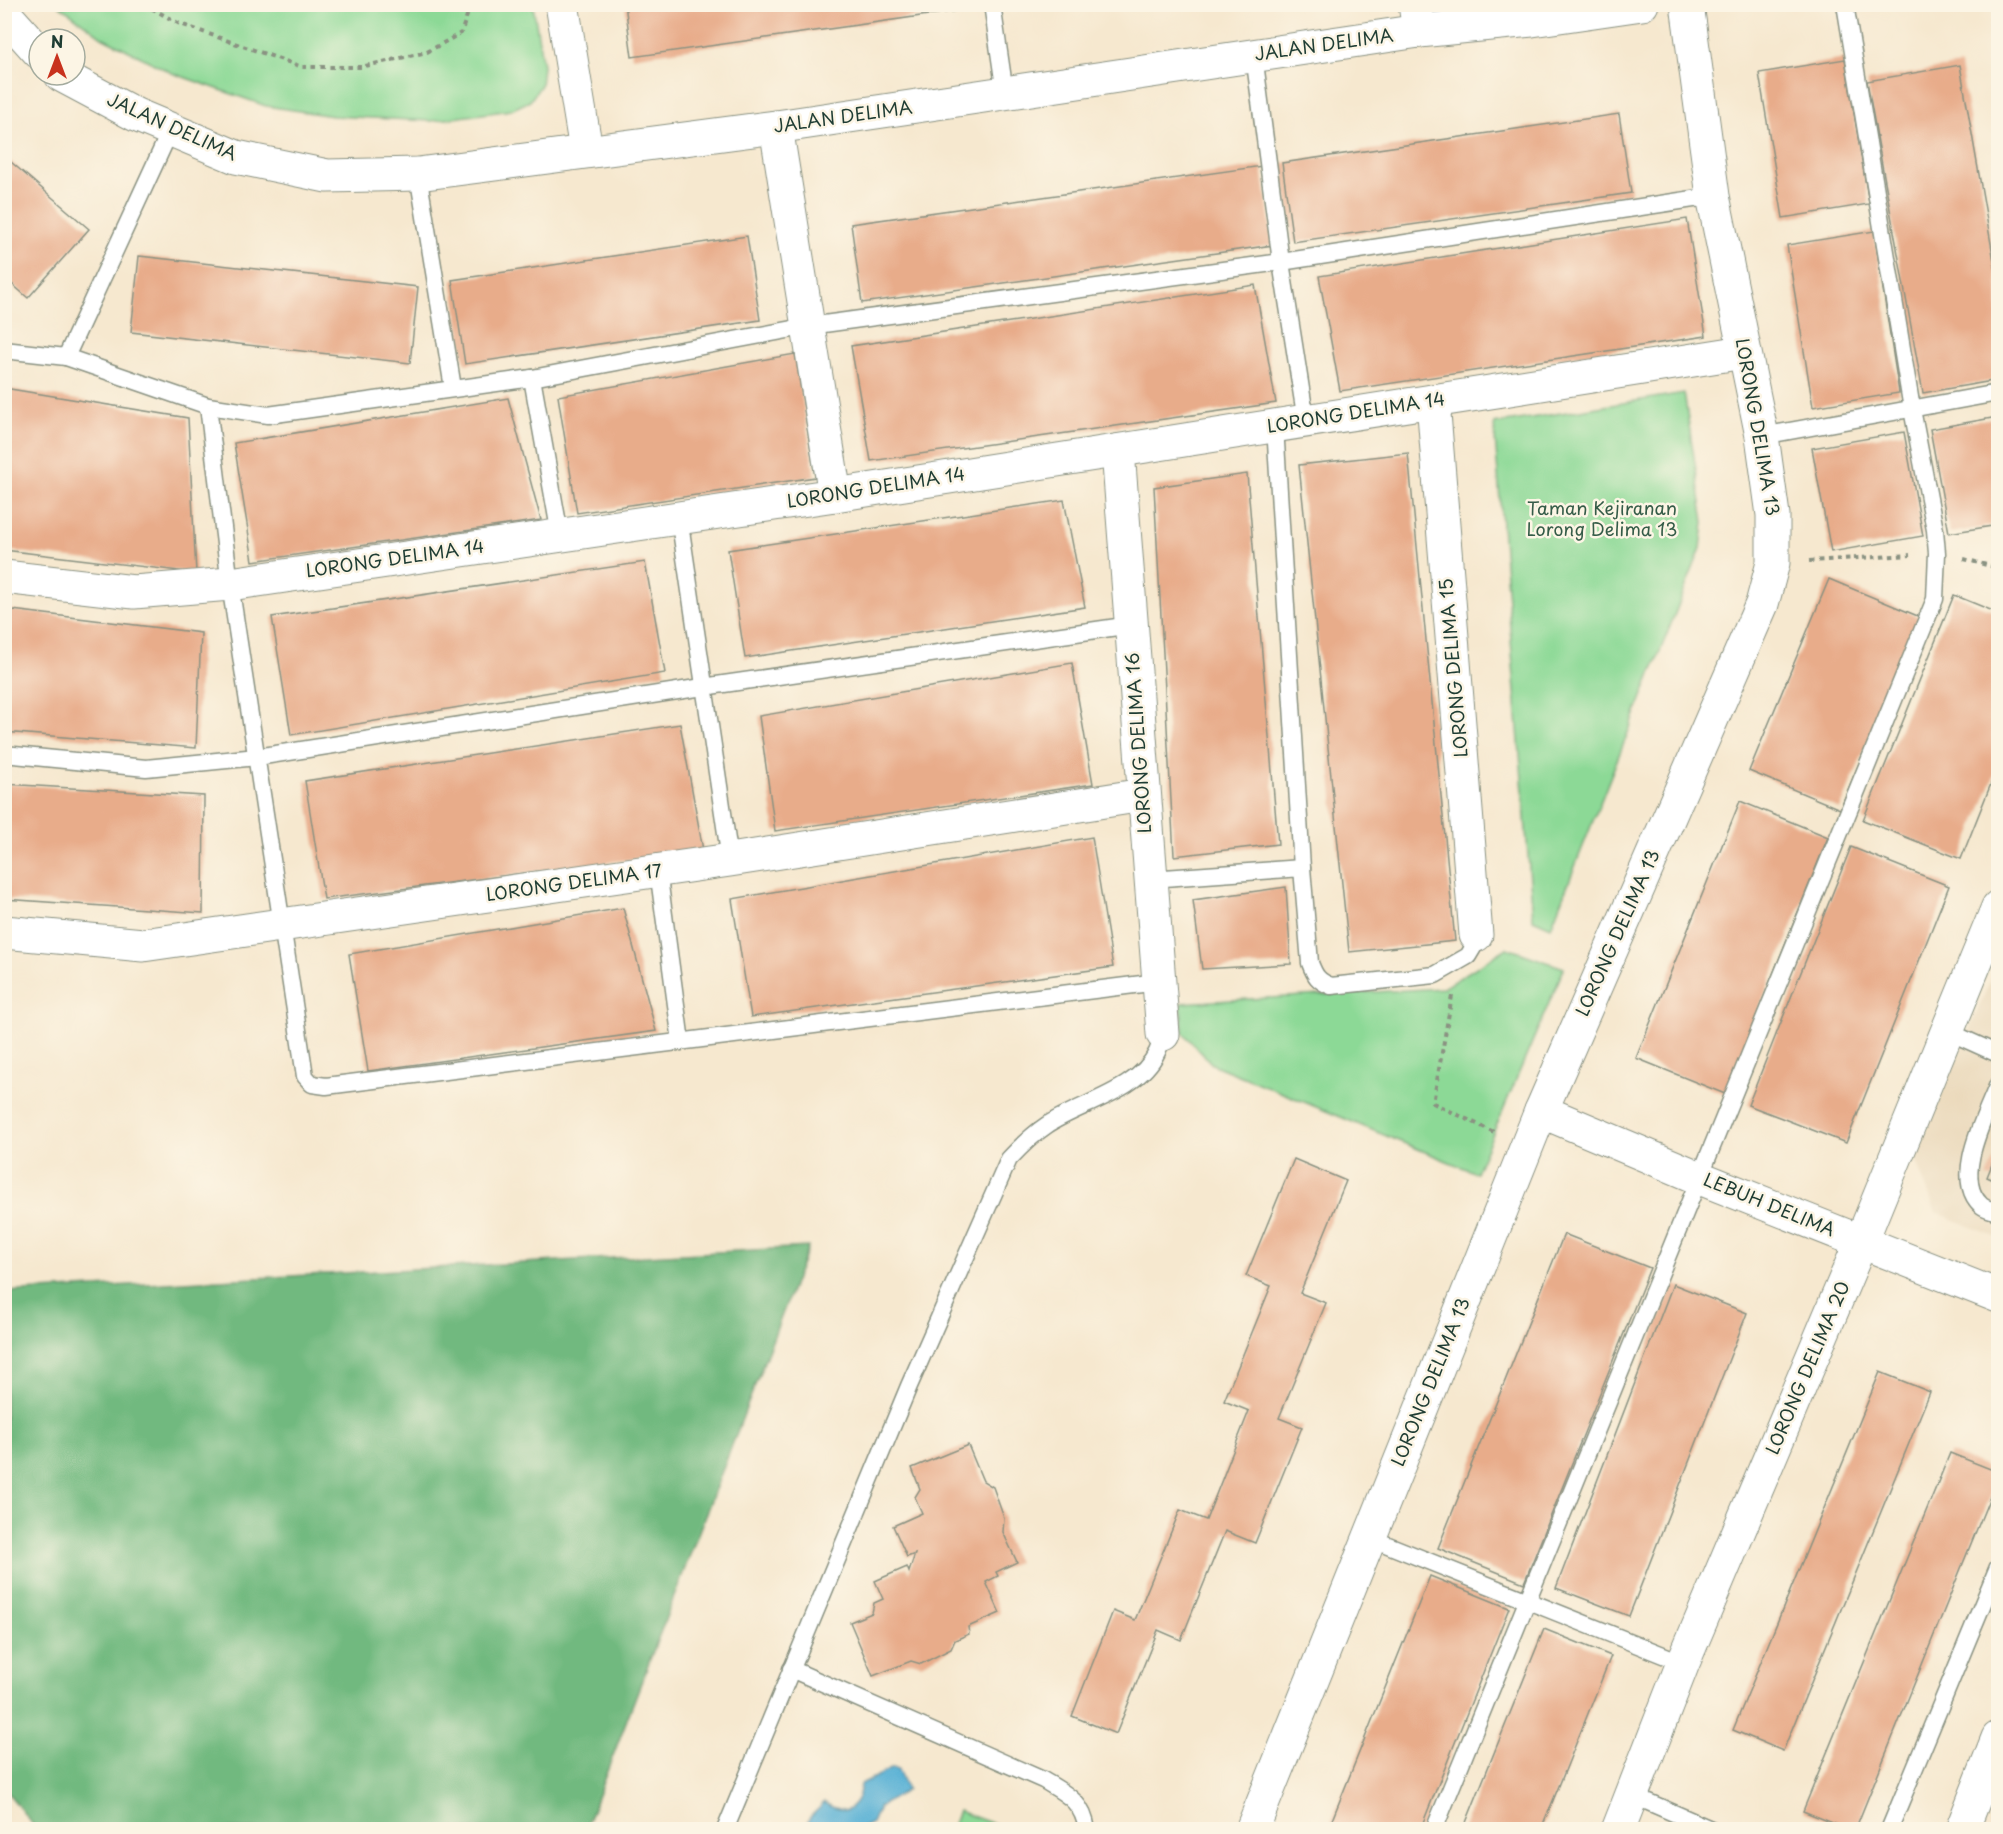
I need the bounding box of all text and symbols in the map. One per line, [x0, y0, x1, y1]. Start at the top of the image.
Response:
street label: JALAN DELIMA [1252, 20, 1395, 67]
north arrow [27, 27, 87, 87]
text: N [51, 29, 63, 53]
street label: JALAN DELIMA [103, 85, 242, 166]
street label: JALAN DELIMA [771, 92, 914, 139]
street label: LORONG DELIMA 13 [1730, 336, 1787, 518]
street label: LORONG DELIMA 14 [1265, 384, 1447, 439]
street label: LORONG DELIMA 14 [785, 459, 967, 514]
park label: Taman Kejiranan Lorong Delima 13 [1527, 494, 1677, 542]
street label: LORONG DELIMA 14 [304, 532, 486, 583]
street label: LORONG DELIMA 15 [1431, 577, 1474, 759]
street label: LORONG DELIMA 16 [1118, 652, 1157, 834]
street label: LORONG DELIMA 13 [1568, 845, 1666, 1020]
street label: LORONG DELIMA 17 [484, 856, 664, 907]
street label: LEBUH DELIMA [1700, 1165, 1839, 1242]
street label: LORONG DELIMA 20 [1758, 1277, 1855, 1458]
street label: LORONG DELIMA 13 [1383, 1293, 1476, 1470]

